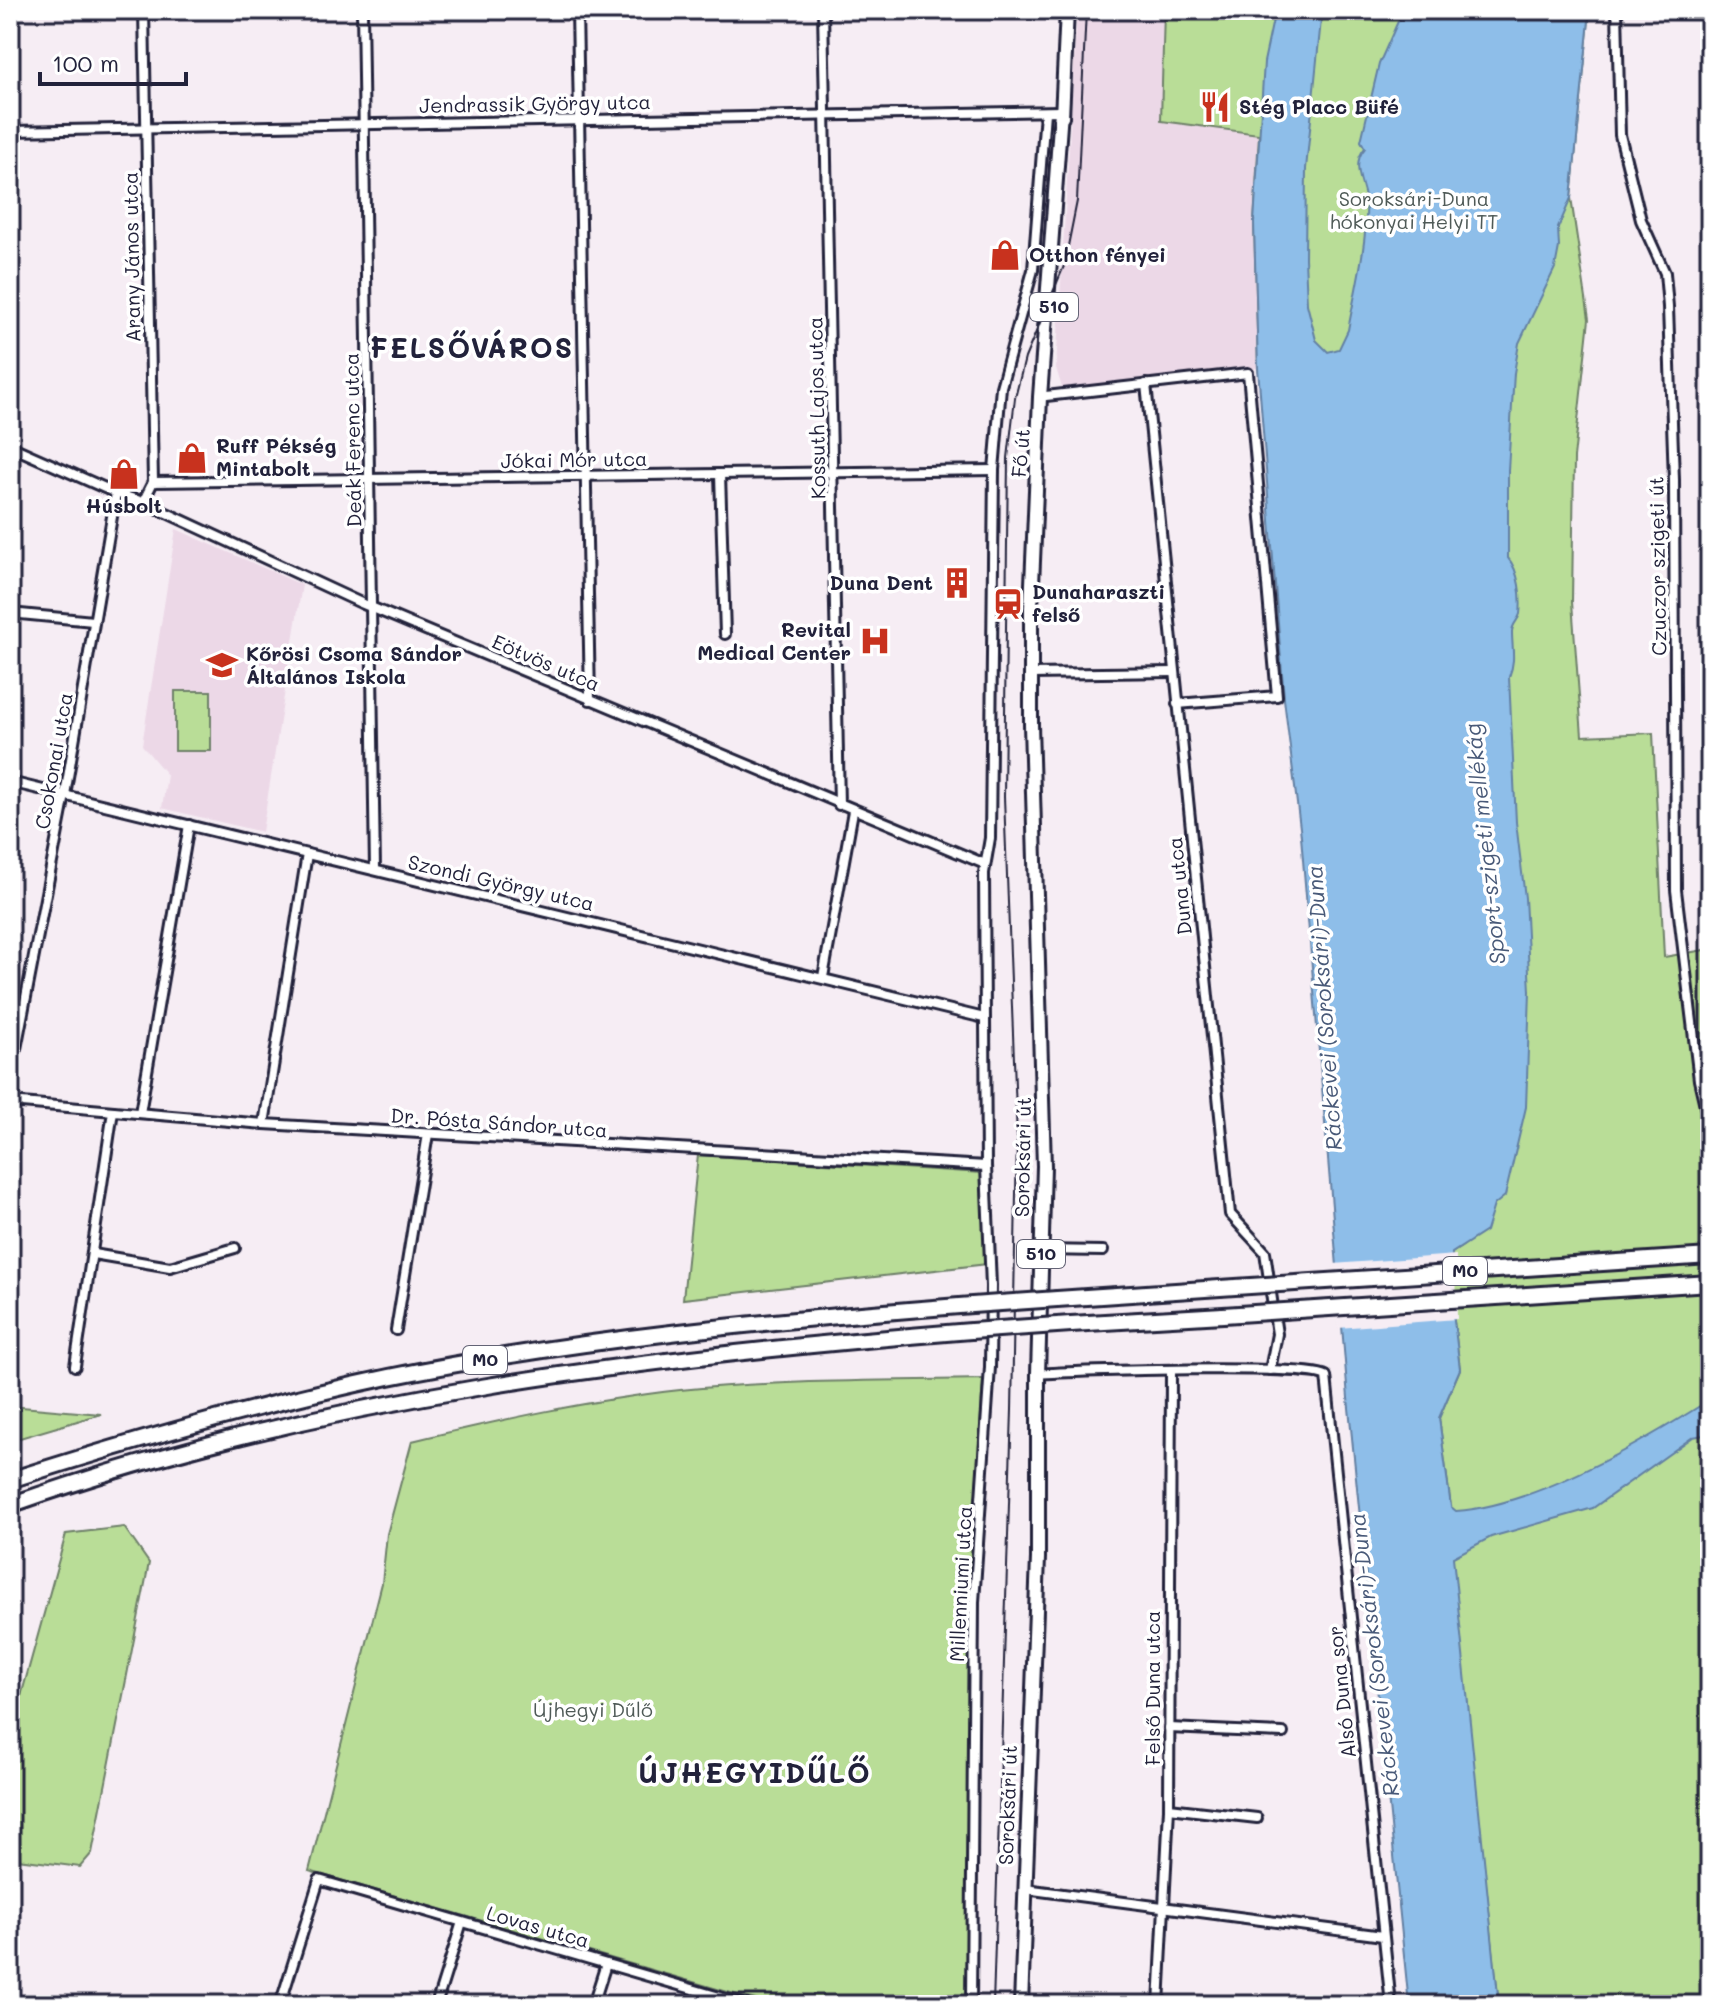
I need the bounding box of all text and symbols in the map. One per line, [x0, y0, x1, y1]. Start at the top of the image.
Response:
scale bar [40, 36, 186, 86]
text: 100 m [52, 47, 119, 78]
street label: Jendrassik György utca [419, 88, 651, 118]
restaurant icon: Stég Placc Büfé [1198, 90, 1232, 124]
place label: Stég Placc Büfé [1239, 93, 1399, 119]
street label: Arany János utca [117, 171, 145, 343]
park label: Soroksári-Duna hókonyai Helyi TT [1329, 185, 1499, 234]
shop icon: Otthon fényei [988, 238, 1022, 272]
place label: Otthon fényei [1029, 241, 1166, 267]
road number: 510 [1030, 293, 1078, 321]
street label: Kossuth Lajos utca [801, 317, 831, 499]
district label: FELSŐVÁROS [370, 329, 574, 365]
street label: Deák Ferenc utca [337, 352, 367, 528]
street label: Fő út [1005, 427, 1035, 479]
place label: Ruff Pékség Mintabolt [216, 432, 336, 481]
shop icon: Ruff Pékség Mintabolt [175, 441, 209, 475]
street label: Jókai Mór utca [500, 445, 648, 473]
shop icon: Húsbolt [107, 457, 141, 491]
street label: Czuczor szigeti út [1642, 476, 1672, 656]
place label: Húsbolt [86, 492, 163, 518]
building icon: Duna Dent [940, 566, 974, 600]
place label: Duna Dent [830, 569, 933, 595]
place label: Dunaharaszti felső [1032, 578, 1165, 627]
station icon: Dunaharaszti felső [991, 587, 1025, 621]
place label: Revital Medical Center [697, 616, 851, 665]
hospital icon: Revital Medical Center [858, 624, 892, 658]
street label: Eötvös utca [489, 628, 604, 696]
place label: Kőrösi Csoma Sándor Általános Iskola [246, 640, 462, 689]
school or university icon: Kőrösi Csoma Sándor Általános Iskola [205, 648, 239, 682]
street label: Csokonai utca [28, 690, 78, 831]
water label: Sport-szigeti mellékág [1457, 722, 1512, 966]
street label: Duna utca [1161, 836, 1197, 936]
street label: Szondi György utca [406, 848, 597, 916]
water label: Ráckevei (Soroksári)-Duna [1299, 864, 1348, 1152]
street label: Soroksári út [1008, 1097, 1036, 1217]
street label: Dr. Pósta Sándor utca [390, 1101, 608, 1143]
road number: 510 [1017, 1240, 1065, 1268]
road number: M0 [1443, 1257, 1487, 1285]
road number: M0 [463, 1346, 507, 1374]
street label: Millenniumi utca [943, 1505, 977, 1663]
water label: Ráckevei (Soroksári)-Duna [1342, 1511, 1405, 1799]
street label: Felső Duna utca [1139, 1610, 1165, 1766]
street label: Alsó Duna sor [1321, 1625, 1361, 1760]
park label: Újhegyi Dűlő [533, 1696, 653, 1722]
street label: Soroksári út [992, 1744, 1022, 1865]
district label: ÚJHEGYIDŰLŐ [638, 1754, 872, 1790]
street label: Lovas utca [484, 1899, 593, 1953]

